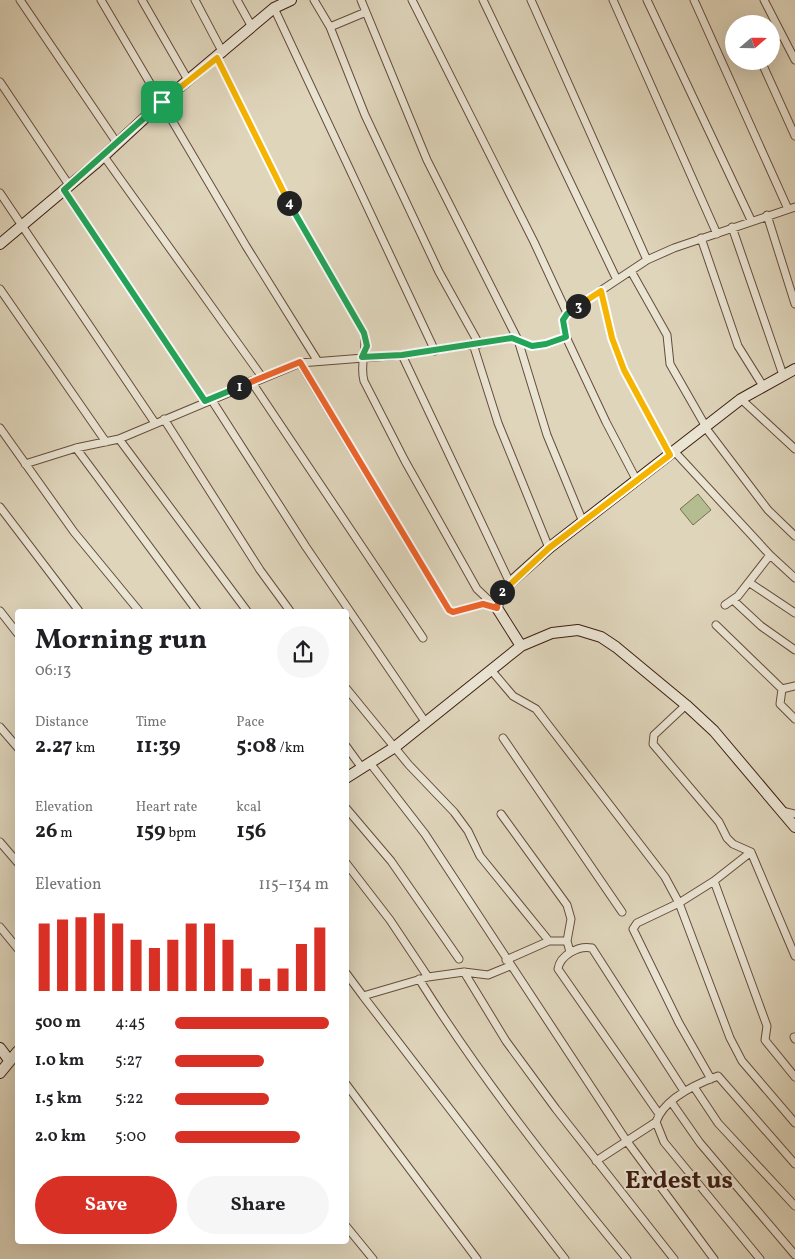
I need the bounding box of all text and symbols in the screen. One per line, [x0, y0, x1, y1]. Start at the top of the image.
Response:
north arrow [725, 15, 780, 70]
map controls [725, 15, 780, 70]
pin [141, 81, 183, 123]
icon: arrive [148, 88, 176, 116]
pin: 4 [276, 190, 302, 216]
text: 4 [285, 194, 294, 213]
pin: 3 [566, 294, 590, 318]
text: 3 [575, 297, 582, 316]
pin: 1 [226, 374, 252, 400]
text: 1 [237, 378, 242, 397]
pin: 2 [490, 580, 514, 604]
text: 2 [499, 583, 506, 602]
text: Morning run [35, 621, 207, 660]
button: share [277, 626, 329, 678]
text: 06:13 [35, 660, 71, 682]
text: Distance [35, 713, 89, 732]
text: Time [136, 713, 166, 732]
text: Pace [236, 713, 264, 732]
text: 2.27 [35, 732, 73, 761]
text: 11:39 [136, 732, 181, 761]
text: 5:08 [236, 732, 277, 761]
text: km [73, 739, 95, 758]
text: /km [277, 739, 305, 758]
text: Elevation [35, 798, 93, 817]
text: Heart rate [136, 798, 197, 817]
text: kcal [236, 798, 261, 817]
text: 26 [35, 817, 57, 846]
text: 159 [136, 817, 166, 846]
text: 156 [236, 817, 266, 846]
text: m [57, 824, 73, 843]
text: bpm [166, 824, 196, 843]
text: Elevation [35, 874, 102, 896]
text: 115–134 m [259, 874, 329, 896]
text: 500 m [35, 1012, 81, 1034]
text: 4:45 [115, 1012, 145, 1034]
text: 1.0 km [35, 1050, 84, 1072]
text: 5:27 [115, 1050, 142, 1072]
text: 1.5 km [35, 1088, 82, 1110]
text: 5:22 [115, 1088, 144, 1110]
text: 2.0 km [35, 1126, 86, 1148]
text: 5:00 [115, 1126, 146, 1148]
district label: Erdest us [625, 1164, 733, 1199]
button: Save [35, 1176, 177, 1234]
button: Share [187, 1176, 329, 1234]

